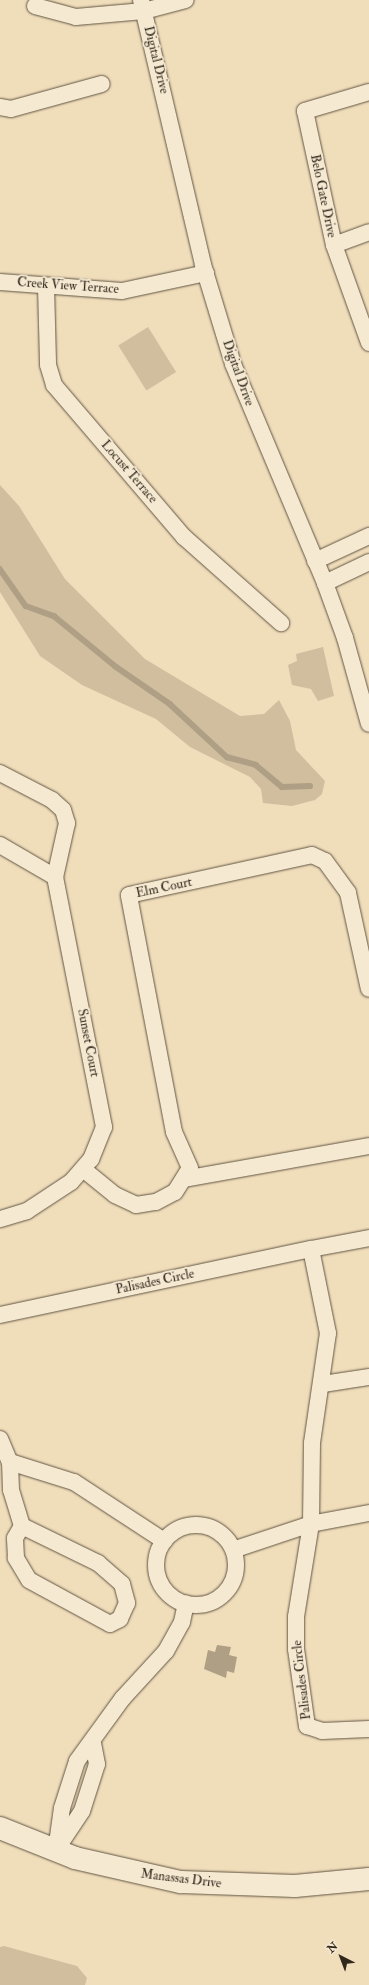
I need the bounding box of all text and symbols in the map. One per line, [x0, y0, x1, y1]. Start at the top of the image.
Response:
street label: Digital Drive [140, 25, 172, 95]
street label: Belo Gate Drive [307, 153, 339, 239]
street label: Creek View Terrace [17, 275, 119, 297]
street label: Digital Drive [219, 338, 257, 408]
street label: Locust Terrace [97, 437, 161, 507]
street label: Elm Court [134, 874, 194, 902]
street label: Sunset Court [74, 1008, 102, 1078]
street label: Palisades Circle [114, 1266, 196, 1298]
street label: Palisades Circle [289, 1639, 315, 1721]
street label: Manassas Drive [140, 1866, 222, 1892]
north arrow [321, 1937, 361, 1977]
text: N [325, 1940, 341, 1956]

